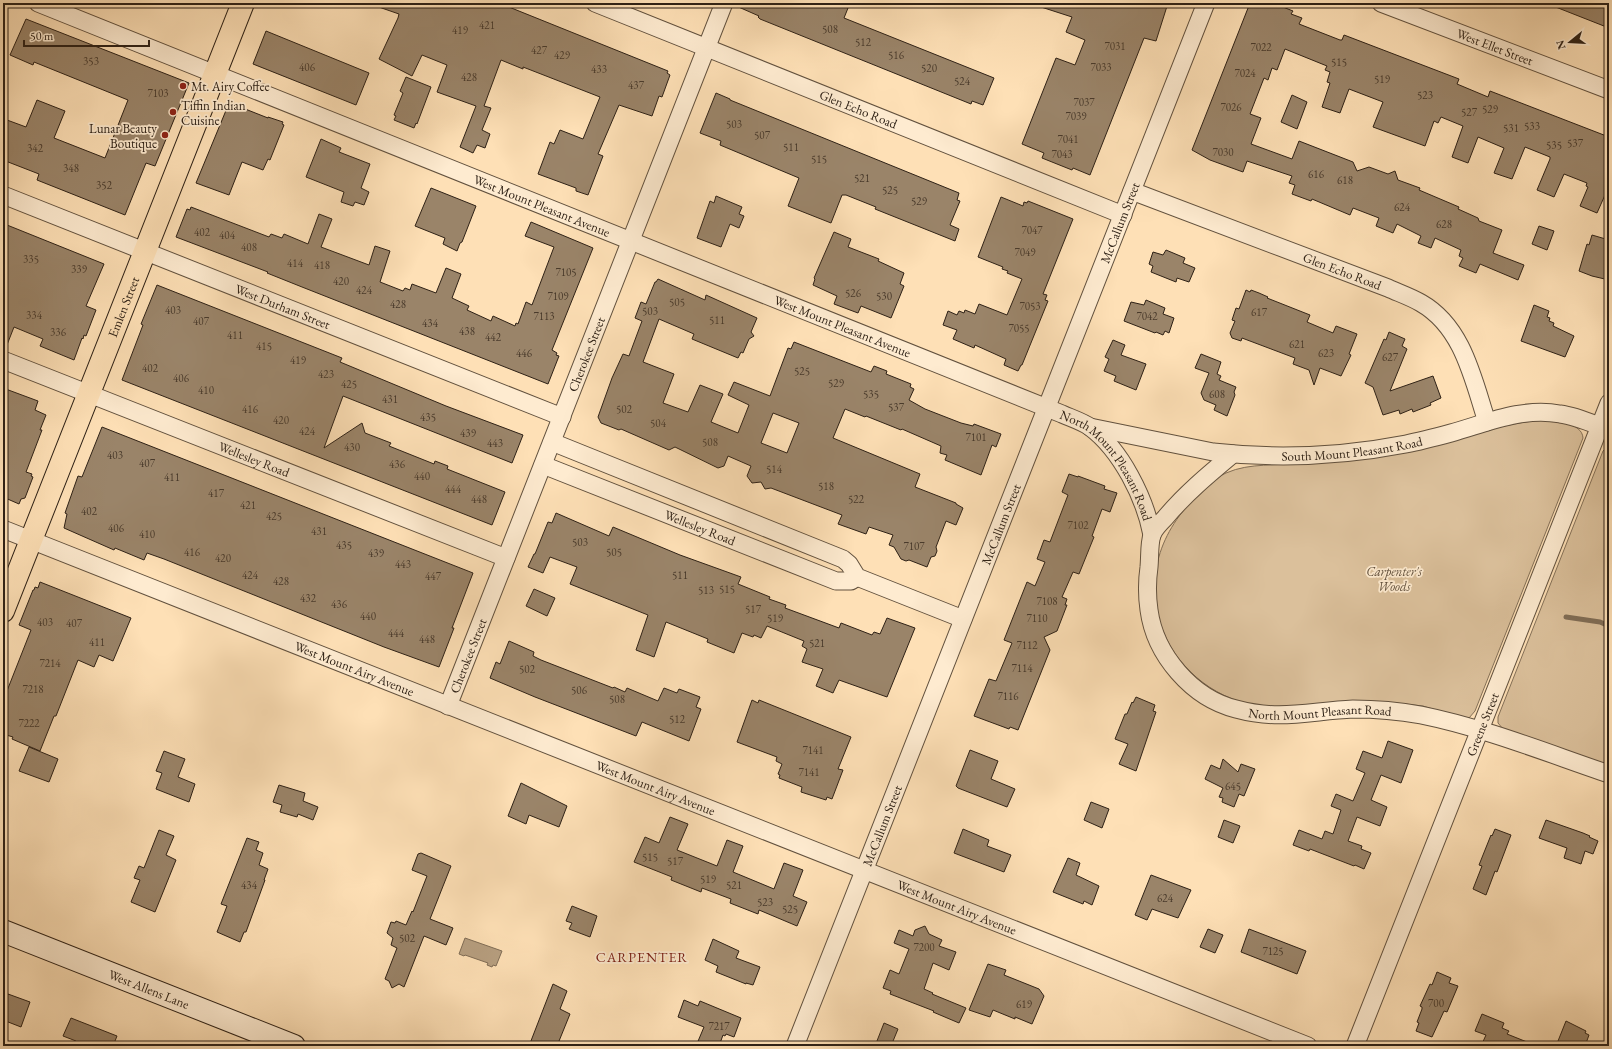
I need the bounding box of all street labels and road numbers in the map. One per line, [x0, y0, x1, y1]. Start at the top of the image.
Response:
street label: West Ellet Street [1454, 24, 1536, 69]
street label: Glen Echo Road [817, 86, 900, 132]
street label: West Mount Pleasant Avenue [471, 170, 613, 240]
street label: McCallum Street [1096, 180, 1143, 266]
street label: Glen Echo Road [1301, 248, 1384, 293]
street label: Emlen Street [103, 274, 143, 340]
street label: West Durham Street [233, 280, 333, 333]
street label: West Mount Pleasant Avenue [772, 291, 913, 361]
street label: Cherokee Street [564, 314, 608, 394]
street label: North Mount Pleasant Road [1057, 406, 1157, 523]
street label: South Mount Pleasant Road [1281, 432, 1424, 464]
street label: Wellesley Road [216, 437, 293, 481]
street label: McCallum Street [977, 481, 1024, 567]
street label: Wellesley Road [662, 506, 739, 549]
street label: Cherokee Street [445, 616, 490, 696]
street label: West Mount Airy Avenue [292, 637, 417, 700]
street label: Greene Street [1462, 690, 1502, 758]
street label: North Mount Pleasant Road [1247, 700, 1393, 723]
street label: West Mount Airy Avenue [593, 756, 718, 819]
street label: McCallum Street [858, 783, 905, 868]
street label: West Mount Airy Avenue [895, 876, 1019, 938]
street label: West Allens Lane [106, 965, 192, 1012]

